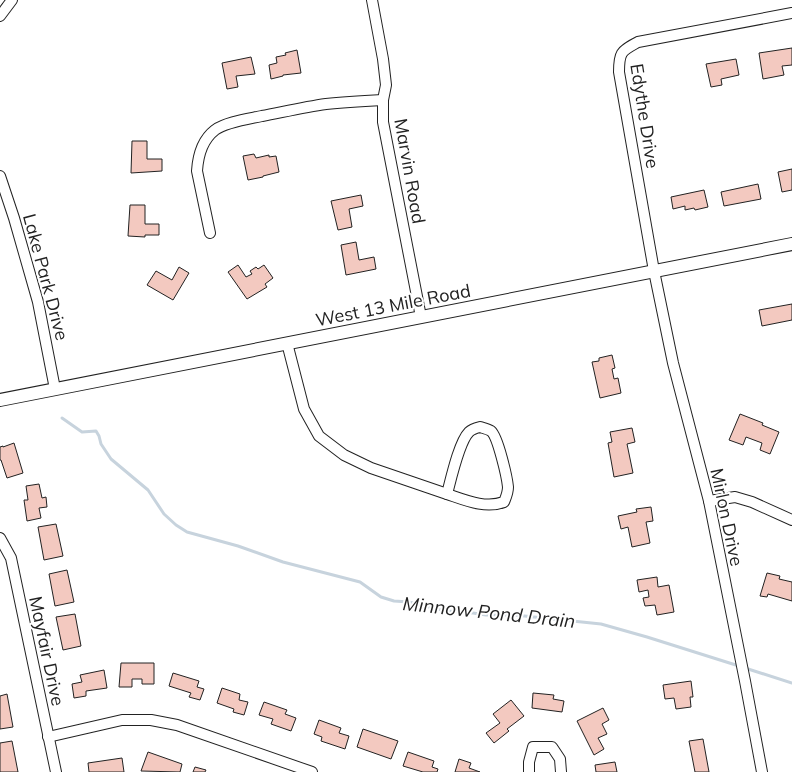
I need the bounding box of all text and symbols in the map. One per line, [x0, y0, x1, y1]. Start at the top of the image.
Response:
street label: Edythe Drive [625, 62, 665, 170]
street label: Marvin Road [389, 117, 431, 225]
street label: Lake Park Drive [18, 211, 74, 343]
street label: West 13 Mile Road [313, 279, 473, 331]
street label: Mirlon Drive [705, 466, 749, 568]
water label: Minnow Pond Drain [401, 591, 577, 633]
street label: Mayfair Drive [24, 594, 70, 708]

